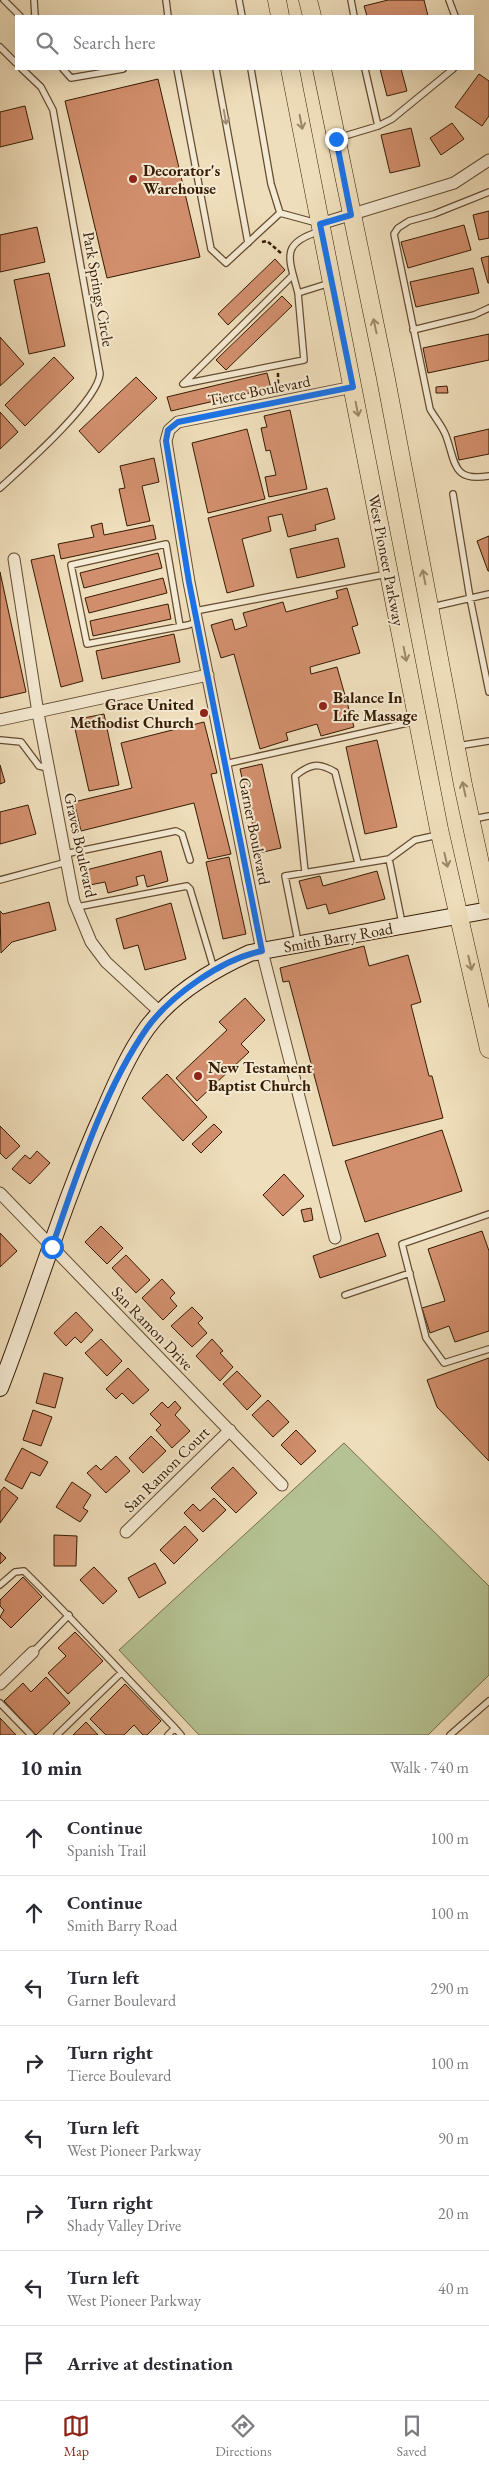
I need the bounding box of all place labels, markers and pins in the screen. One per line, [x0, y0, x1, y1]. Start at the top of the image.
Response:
place label: Decorator's Warehouse [143, 160, 221, 199]
marker: Decorator's Warehouse [127, 173, 139, 185]
place label: Balance In Life Massage [333, 687, 418, 726]
place label: Grace United Methodist Church [70, 694, 194, 733]
marker: Balance In Life Massage [317, 700, 329, 712]
marker: Grace United Methodist Church [198, 707, 210, 719]
place label: New Testament Baptist Church [208, 1057, 312, 1096]
marker: New Testament Baptist Church [192, 1070, 204, 1082]

